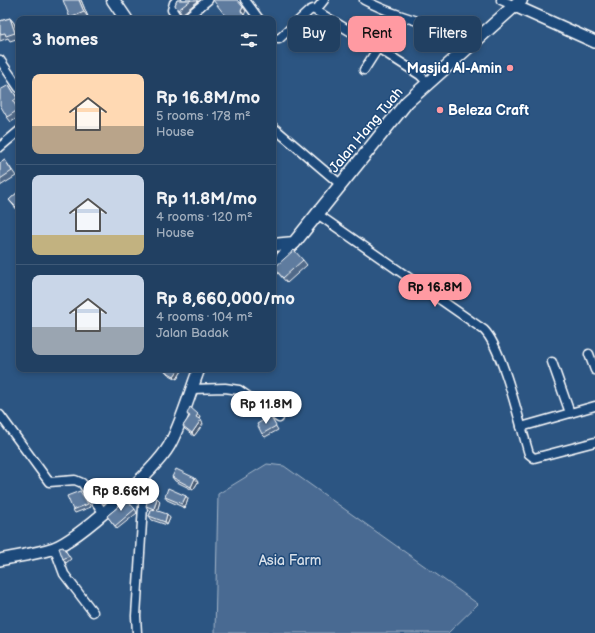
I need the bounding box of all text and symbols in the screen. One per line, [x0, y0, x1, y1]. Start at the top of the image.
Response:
chip: Buy [288, 16, 340, 52]
chip: Rent [348, 16, 406, 52]
chip: Filters [414, 16, 481, 52]
icon: filters [238, 29, 260, 51]
text: 3 homes [32, 30, 98, 50]
place label: Masjid Al-Amin [407, 60, 502, 77]
marker: Masjid Al-Amin [505, 63, 515, 73]
street label: Jalan Hang Tuah [325, 84, 407, 176]
text: Rp 16.8M/mo [156, 88, 260, 108]
icon: home [64, 90, 112, 138]
place label: Beleza Craft [448, 102, 529, 119]
marker: Beleza Craft [435, 105, 445, 115]
text: 5 rooms · 178 m² [156, 108, 251, 124]
text: House [156, 124, 194, 140]
text: Rp 11.8M/mo [156, 189, 257, 209]
icon: home [64, 191, 112, 239]
text: 4 rooms · 120 m² [156, 209, 253, 225]
text: House [156, 225, 194, 241]
pin: Rp 16.8M [394, 274, 476, 308]
text: Rp 16.8M [407, 279, 463, 295]
text: Rp 8,660,000/mo [156, 289, 295, 309]
icon: home [64, 291, 112, 339]
text: 4 rooms · 104 m² [156, 309, 253, 325]
text: Jalan Badak [156, 325, 228, 341]
pin: Rp 11.8M [225, 391, 307, 425]
text: Rp 11.8M [240, 396, 292, 412]
pin: Rp 8.66M [80, 478, 162, 512]
text: Rp 8.66M [92, 483, 150, 499]
park label: Asia Farm [259, 552, 321, 569]

